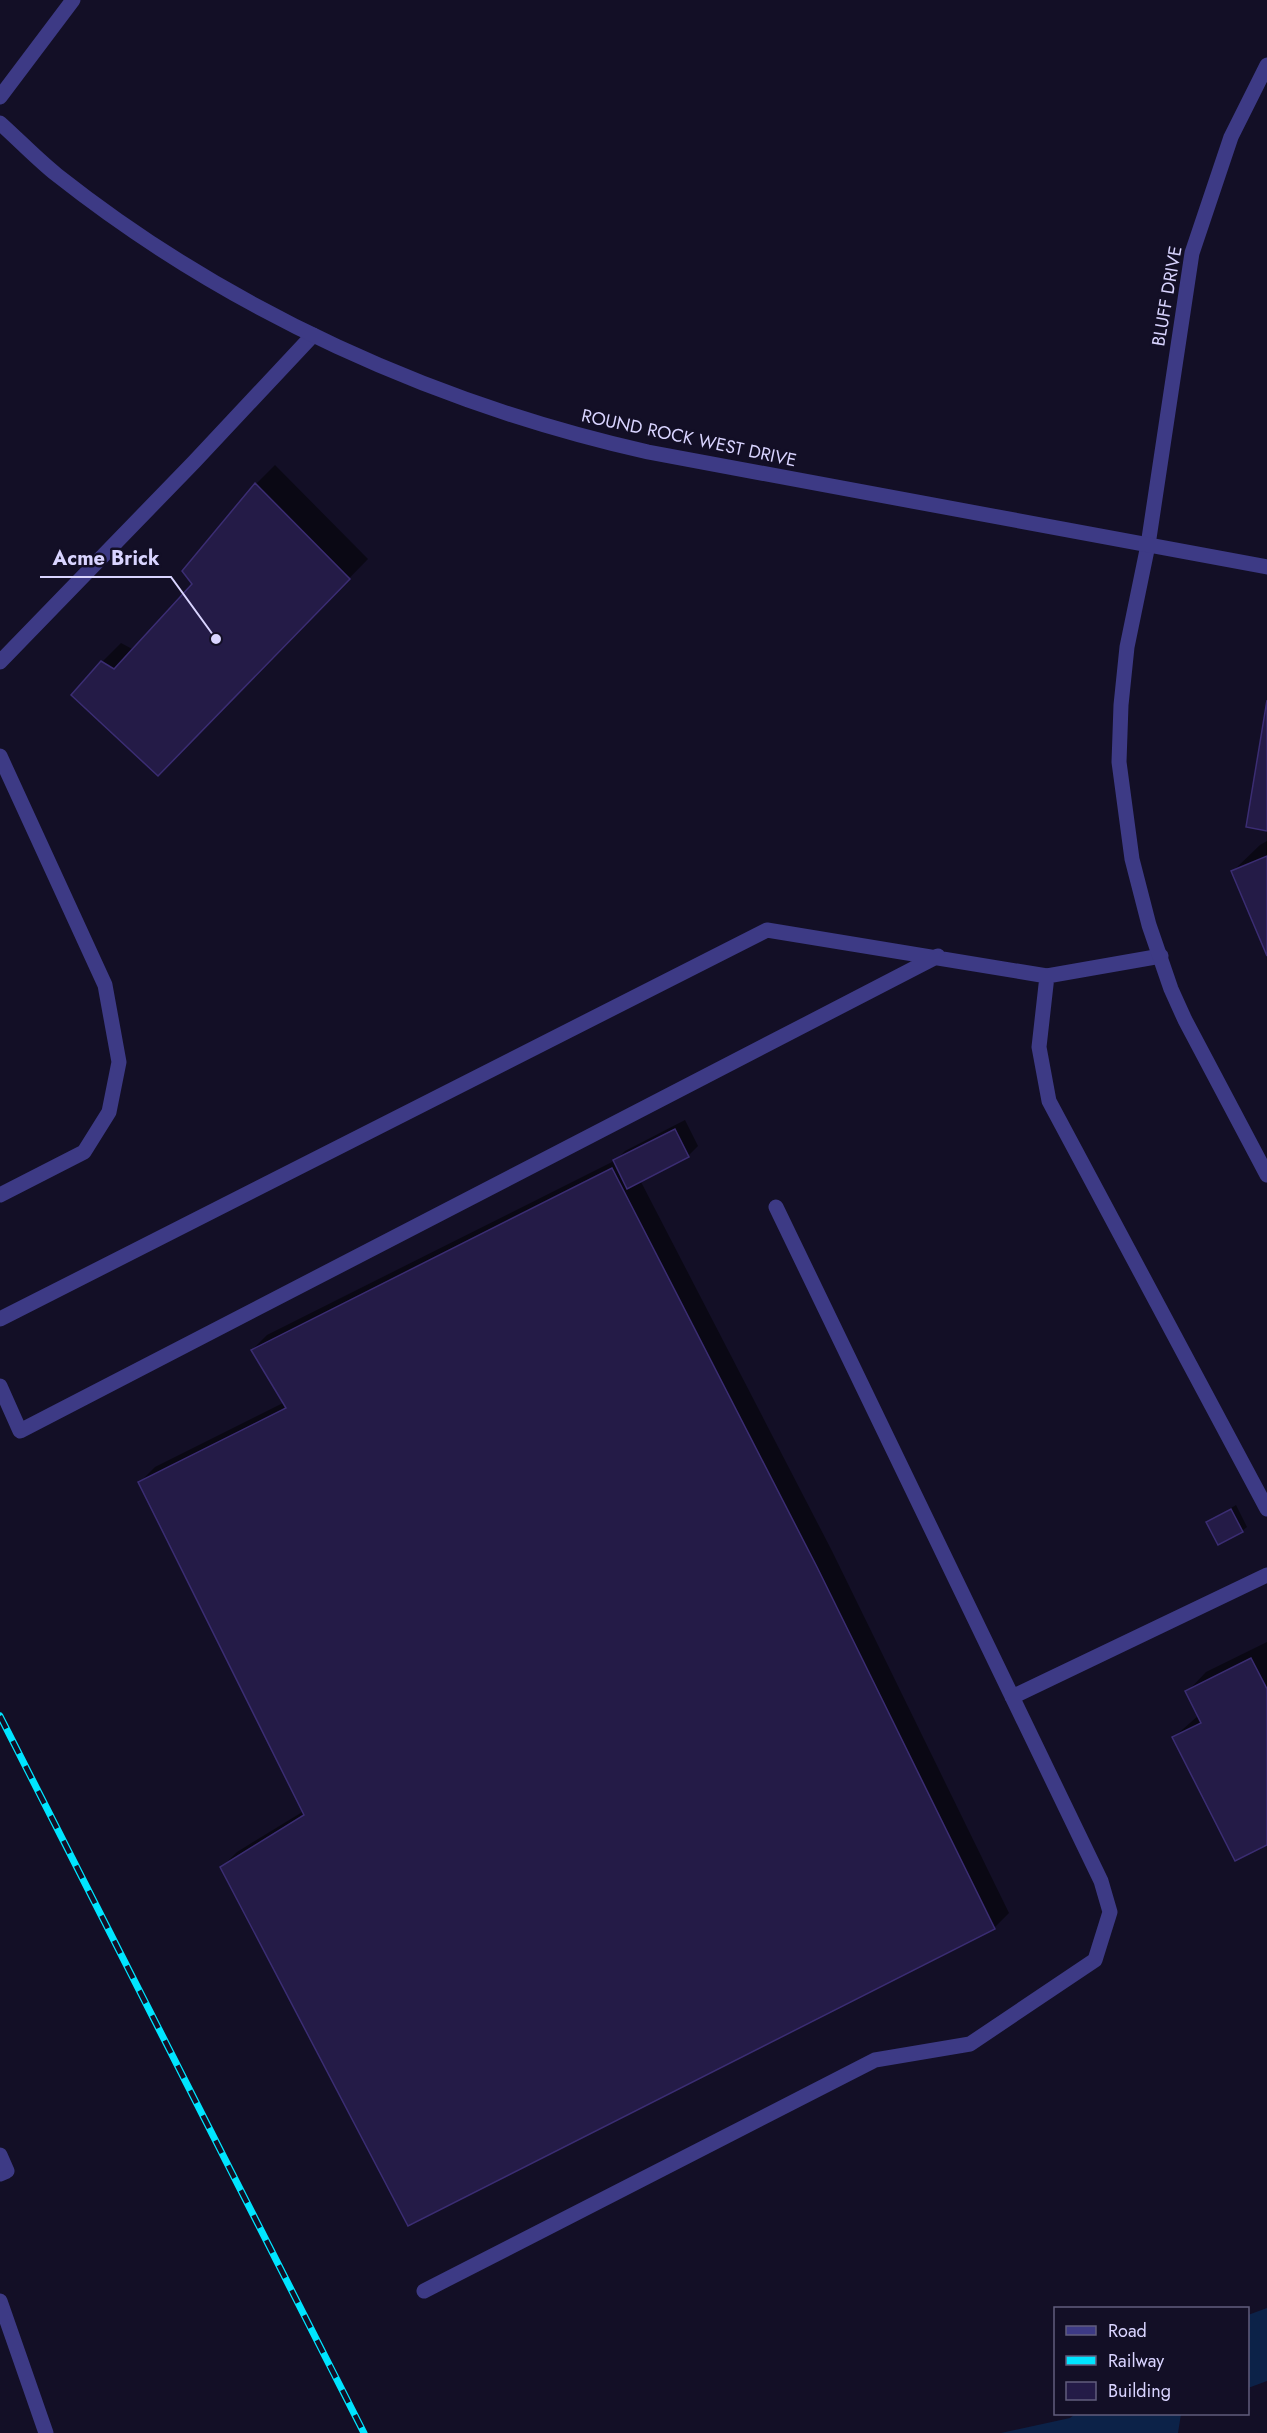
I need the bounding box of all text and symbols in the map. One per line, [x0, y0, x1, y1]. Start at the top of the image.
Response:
street label: BLUFF DRIVE [1145, 244, 1189, 348]
street label: ROUND ROCK WEST DRIVE [579, 402, 799, 474]
callout: Acme Brick [40, 539, 171, 577]
text: Acme Brick [52, 544, 160, 573]
legend [1054, 2307, 1249, 2415]
text: Road [1108, 2318, 1147, 2344]
text: Railway [1108, 2348, 1164, 2374]
text: Building [1108, 2378, 1171, 2404]

